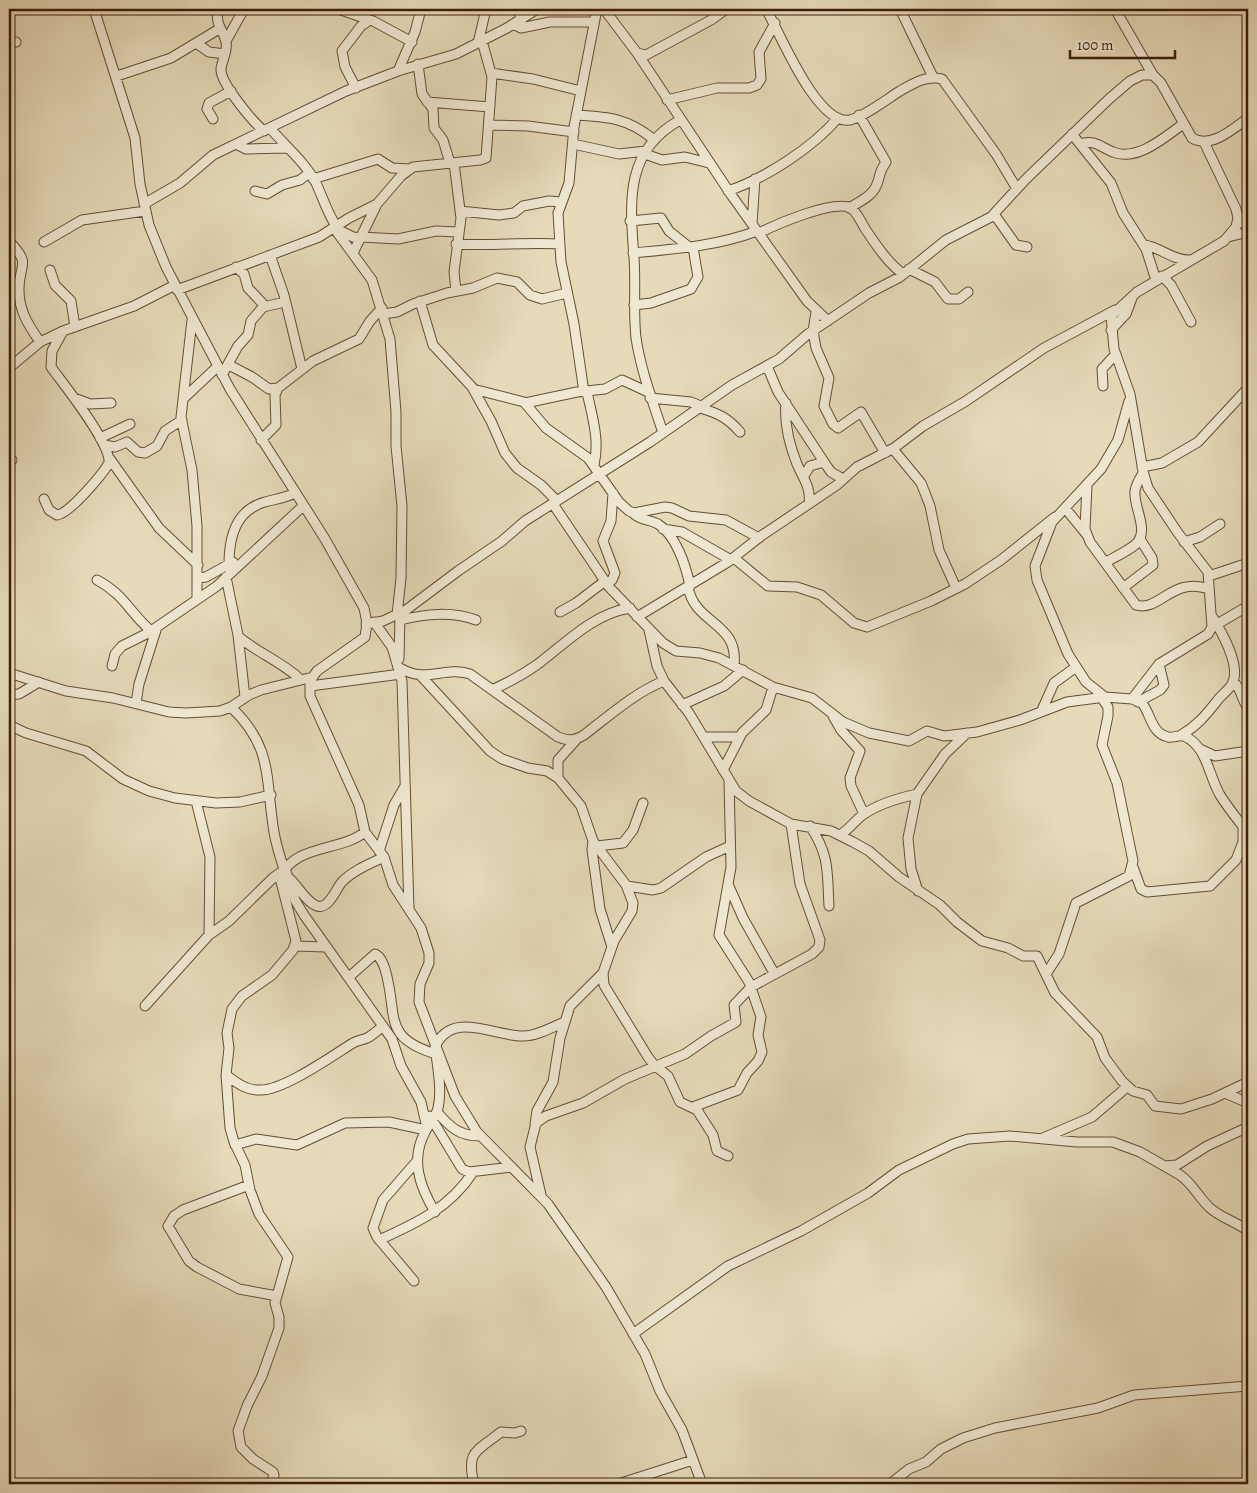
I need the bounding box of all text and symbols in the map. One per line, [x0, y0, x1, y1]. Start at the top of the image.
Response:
scale bar [1070, 28, 1174, 60]
text: 100 m [1077, 35, 1114, 55]

